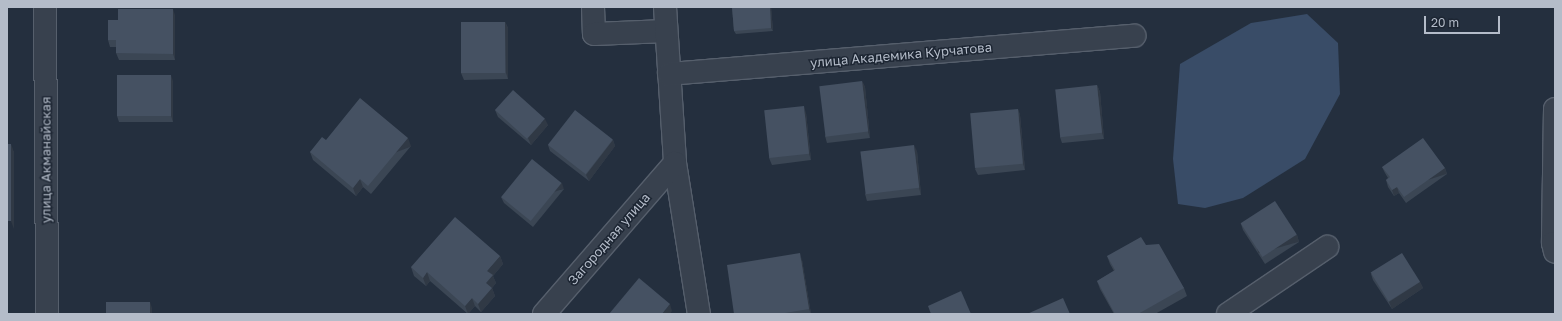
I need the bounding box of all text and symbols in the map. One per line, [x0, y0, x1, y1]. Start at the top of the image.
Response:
scale bar [1426, 8, 1502, 34]
text: 20 m [1431, 15, 1459, 30]
street label: улица Академика Курчатова [809, 39, 993, 71]
street label: улица Акманайская [38, 97, 54, 223]
street label: Загородная улица [565, 190, 653, 288]

